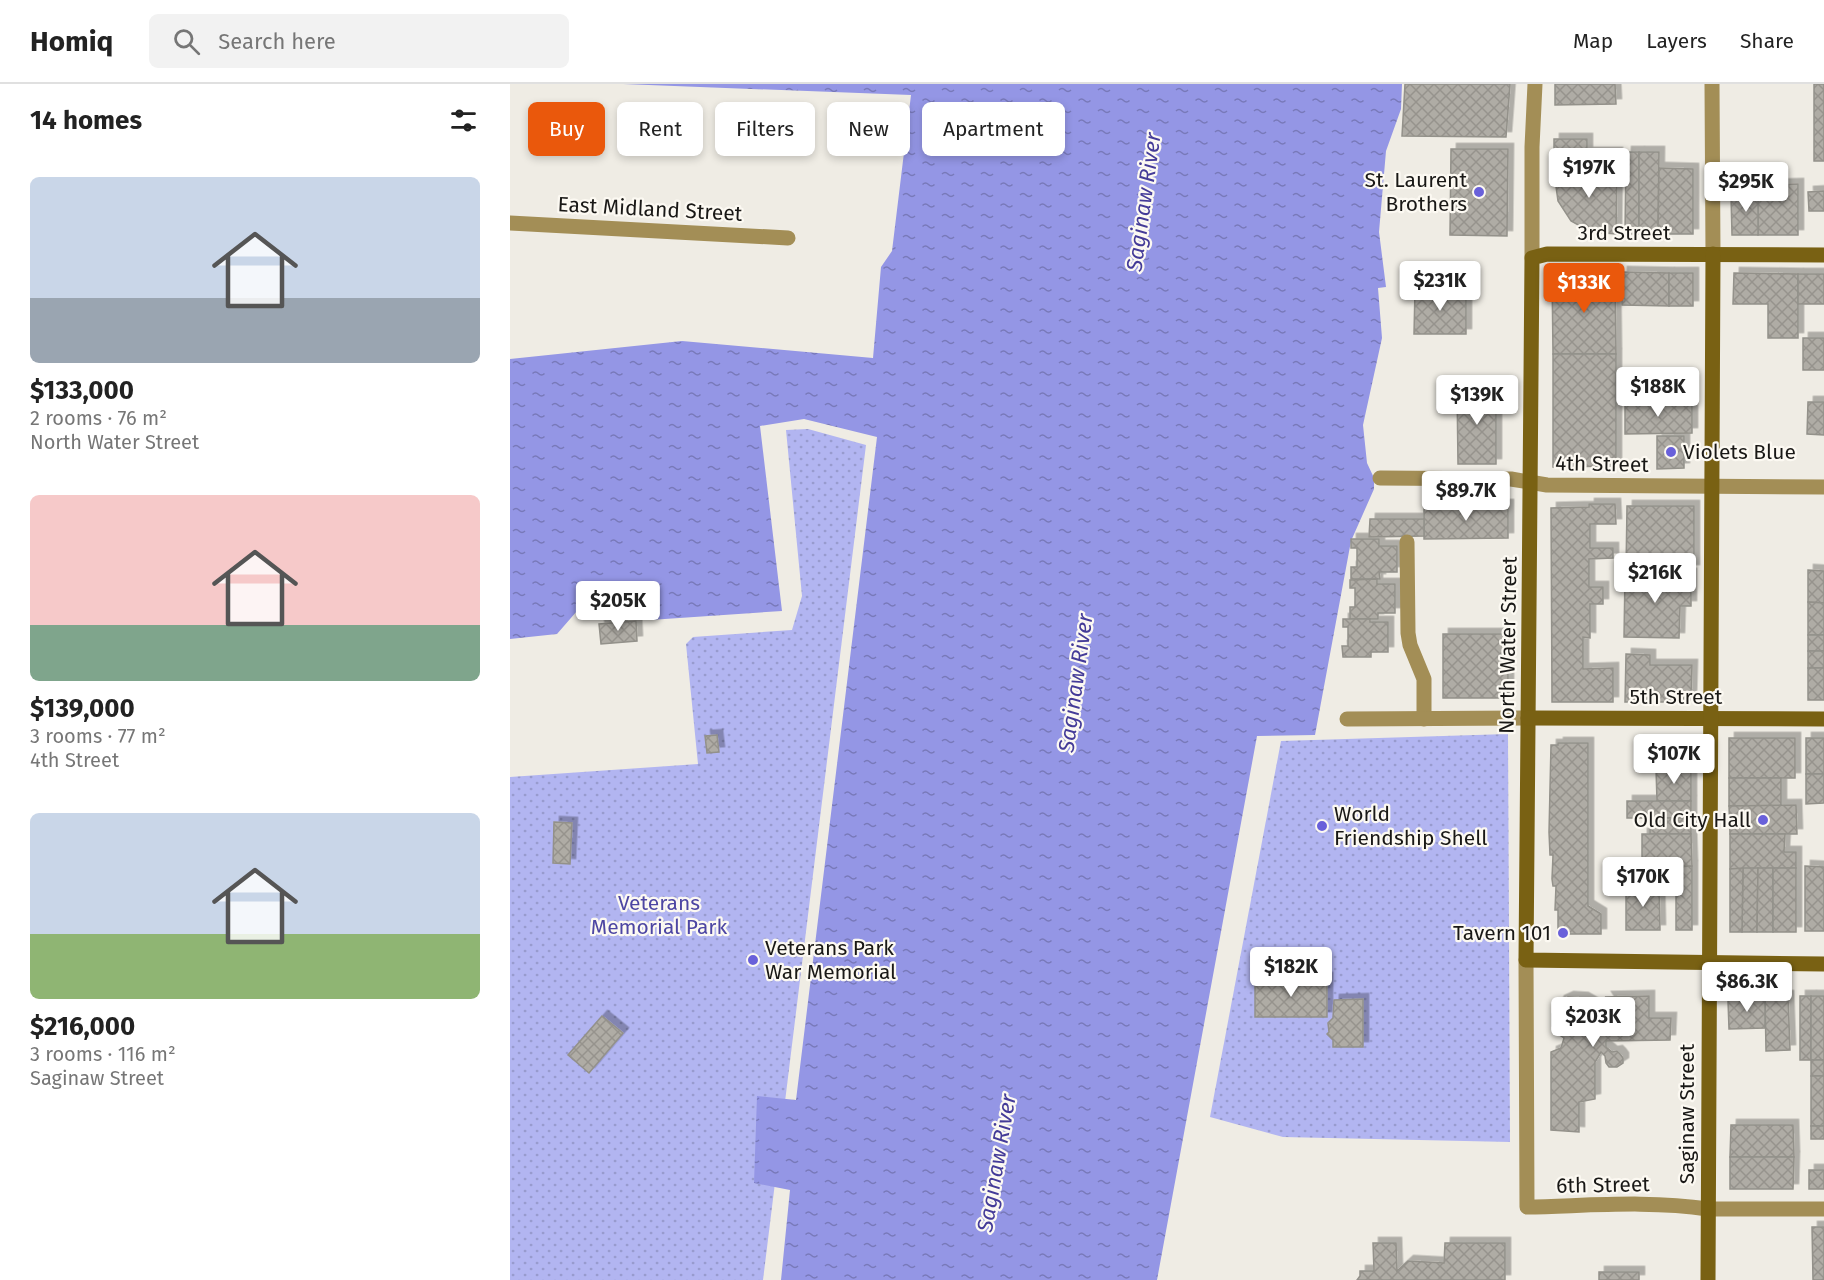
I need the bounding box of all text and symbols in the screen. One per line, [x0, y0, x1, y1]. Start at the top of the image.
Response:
search box [149, 14, 569, 68]
text: Homiq [30, 25, 113, 58]
icon: search [170, 25, 203, 58]
text: Search here [218, 28, 336, 55]
text: Map [1573, 28, 1613, 54]
text: Layers [1646, 28, 1707, 54]
text: Share [1740, 28, 1794, 54]
chip: Buy [528, 102, 605, 156]
chip: Rent [617, 102, 703, 156]
chip: Filters [715, 102, 815, 156]
chip: New [827, 102, 910, 156]
chip: Apartment [922, 102, 1065, 156]
icon: filters [447, 104, 480, 137]
text: 14 homes [30, 105, 142, 136]
water label: Saginaw River [1120, 130, 1167, 274]
pin: $197K [1547, 148, 1631, 199]
text: $197K [1563, 155, 1615, 179]
pin: $295K [1704, 162, 1788, 213]
place label: St. Laurent Brothers [1365, 167, 1467, 217]
text: $295K [1718, 169, 1774, 193]
marker: St. Laurent Brothers [1472, 185, 1486, 199]
street label: East Midland Street [557, 191, 743, 227]
icon: home [201, 216, 309, 324]
street label: 3rd Street [1577, 220, 1671, 246]
pin: $231K [1398, 261, 1482, 312]
pin: $133K [1542, 263, 1626, 314]
text: $231K [1414, 268, 1466, 292]
text: $133K [1558, 270, 1611, 294]
pin: $188K [1616, 367, 1700, 418]
text: $188K [1630, 374, 1686, 398]
text: $133,000 [30, 375, 134, 406]
pin: $139K [1435, 375, 1519, 426]
text: $139K [1450, 382, 1504, 406]
text: 2 rooms · 76 m² [30, 406, 167, 430]
text: North Water Street [30, 430, 199, 454]
place label: Violets Blue [1683, 439, 1796, 465]
marker: Violets Blue [1664, 445, 1678, 459]
street label: 4th Street [1555, 450, 1649, 478]
pin: $89.7K [1417, 471, 1515, 522]
text: $89.7K [1436, 478, 1496, 502]
icon: home [201, 534, 309, 642]
pin: $216K [1613, 553, 1697, 604]
street label: North Water Street [1493, 556, 1523, 734]
text: $216K [1628, 560, 1682, 584]
pin: $205K [576, 581, 660, 632]
text: $205K [590, 588, 646, 612]
water label: Saginaw River [1052, 611, 1099, 755]
street label: 5th Street [1630, 684, 1723, 710]
text: $139,000 [30, 693, 135, 724]
text: 3 rooms · 77 m² [30, 724, 166, 748]
pin: $107K [1632, 734, 1716, 785]
text: $107K [1648, 741, 1700, 765]
text: 4th Street [30, 748, 119, 772]
place label: World Friendship Shell [1334, 801, 1488, 851]
place label: Old City Hall [1633, 807, 1751, 833]
marker: Old City Hall [1756, 813, 1770, 827]
marker: World Friendship Shell [1315, 819, 1329, 833]
icon: home [201, 852, 309, 960]
pin: $170K [1601, 857, 1685, 908]
text: $170K [1616, 864, 1670, 888]
park label: Veterans Memorial Park [591, 890, 727, 940]
place label: Tavern 101 [1453, 920, 1551, 946]
marker: Tavern 101 [1556, 926, 1570, 940]
place label: Veterans Park War Memorial [765, 935, 896, 985]
pin: $182K [1249, 947, 1333, 998]
marker: Veterans Park War Memorial [746, 953, 760, 967]
text: $182K [1264, 954, 1318, 978]
pin: $86.3K [1698, 962, 1796, 1013]
text: $86.3K [1716, 969, 1778, 993]
pin: $203K [1551, 997, 1635, 1048]
text: $203K [1565, 1004, 1621, 1028]
text: $216,000 [30, 1011, 135, 1042]
text: 3 rooms · 116 m² [30, 1042, 176, 1066]
street label: Saginaw Street [1674, 1043, 1700, 1184]
text: Saginaw Street [30, 1066, 164, 1090]
water label: Saginaw River [971, 1091, 1022, 1235]
street label: 6th Street [1556, 1171, 1650, 1199]

